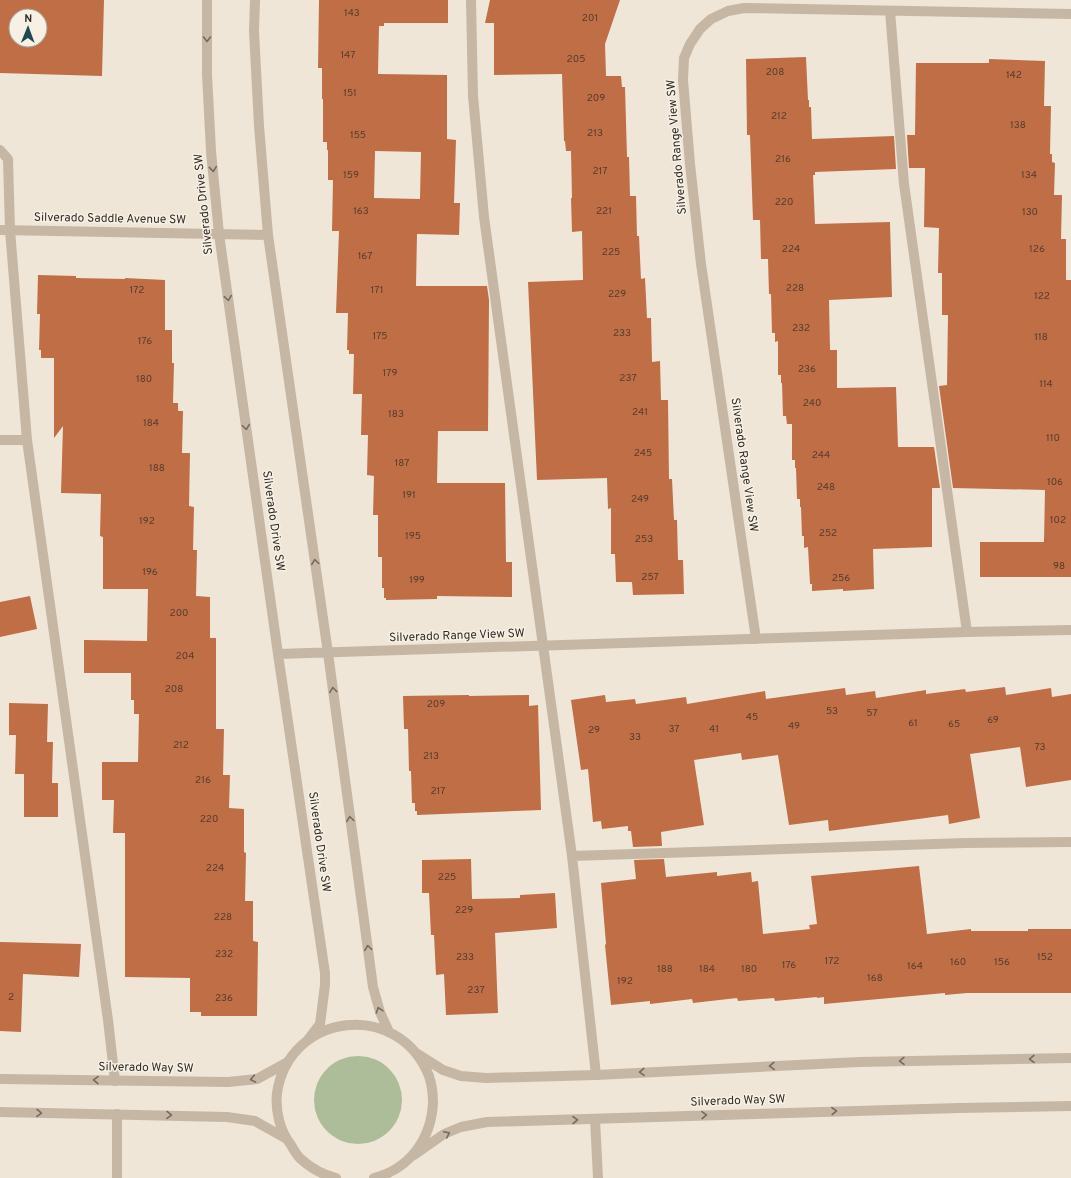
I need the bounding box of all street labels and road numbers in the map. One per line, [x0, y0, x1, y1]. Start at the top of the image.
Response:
street label: Silverado Range View SW [663, 79, 691, 215]
street label: Silverado Drive SW [191, 153, 217, 255]
street label: Silverado Saddle Avenue SW [34, 210, 186, 228]
street label: Silverado Range View SW [727, 397, 761, 533]
street label: Silverado Drive SW [258, 470, 288, 572]
street label: Silverado Range View SW [389, 626, 525, 646]
street label: Silverado Drive SW [304, 791, 334, 893]
street label: Silverado Way SW [98, 1059, 194, 1077]
street label: Silverado Way SW [690, 1091, 786, 1111]

